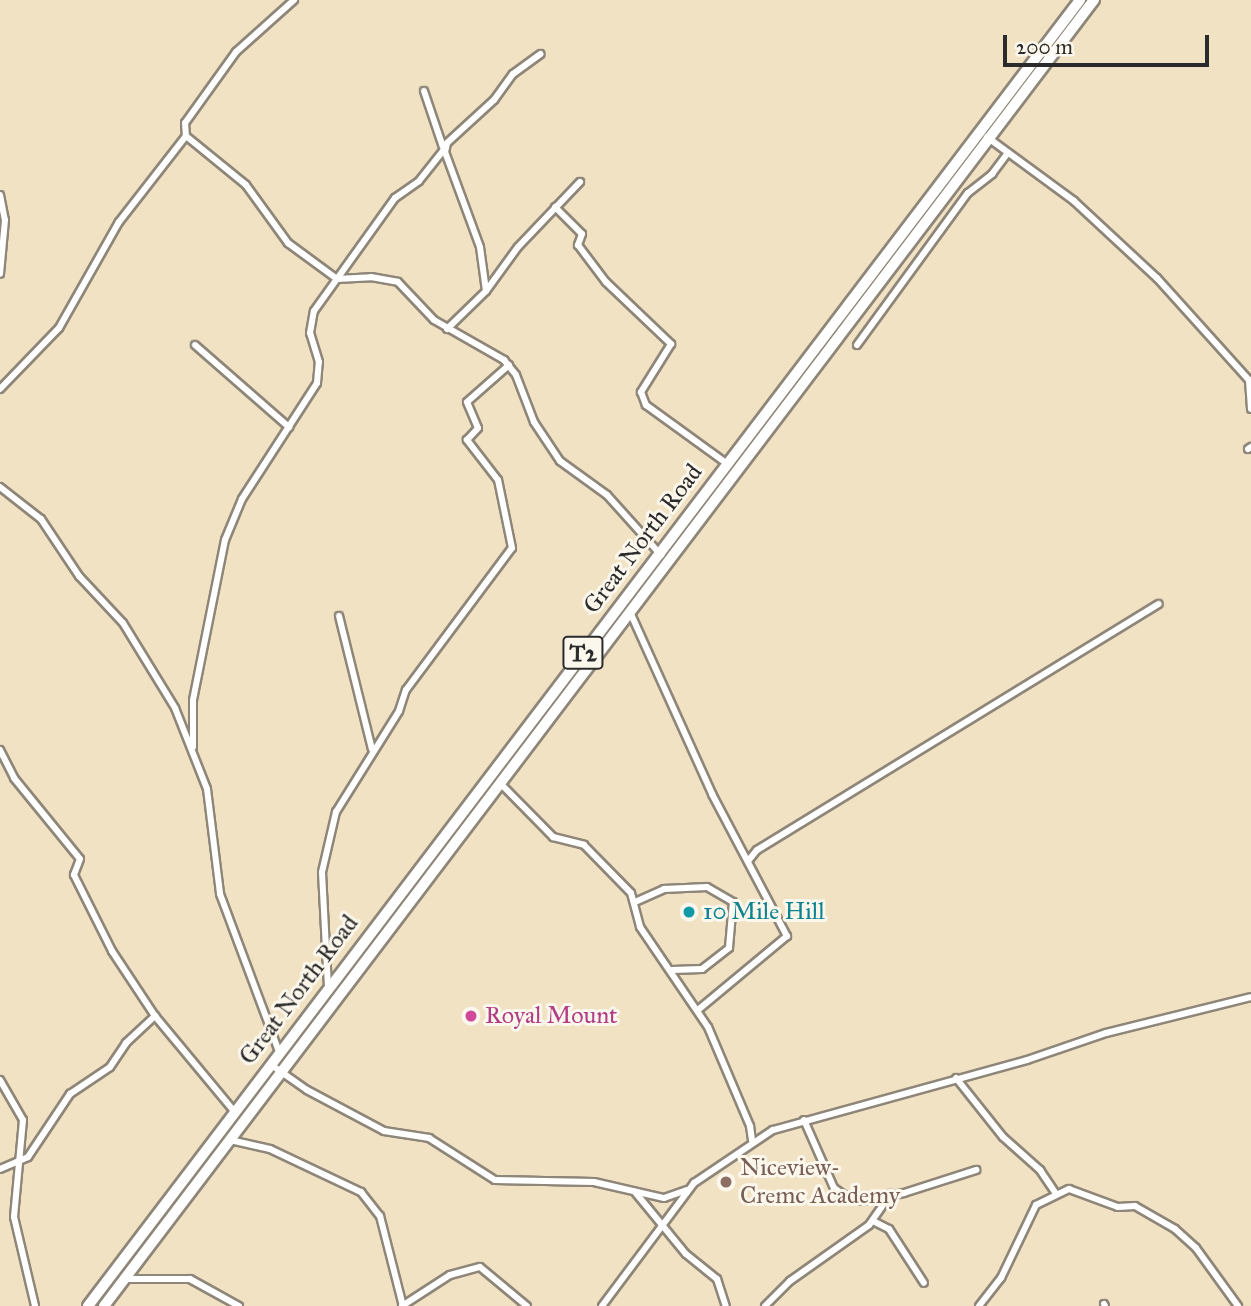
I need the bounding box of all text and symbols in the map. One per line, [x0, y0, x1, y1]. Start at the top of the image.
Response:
scale bar [1006, 21, 1212, 65]
text: 200 m [1016, 34, 1073, 60]
street label: Great North Road [578, 459, 708, 619]
road number: T2 [562, 634, 604, 673]
place label: 10 Mile Hill [703, 898, 825, 926]
marker: 10 Mile Hill [681, 904, 697, 920]
street label: Great North Road [234, 910, 364, 1070]
place label: Royal Mount [485, 1002, 618, 1030]
marker: Royal Mount [463, 1008, 479, 1024]
place label: Niceview- Cremc Academy [740, 1154, 900, 1210]
marker: Niceview- Cremc Academy [718, 1174, 734, 1190]

